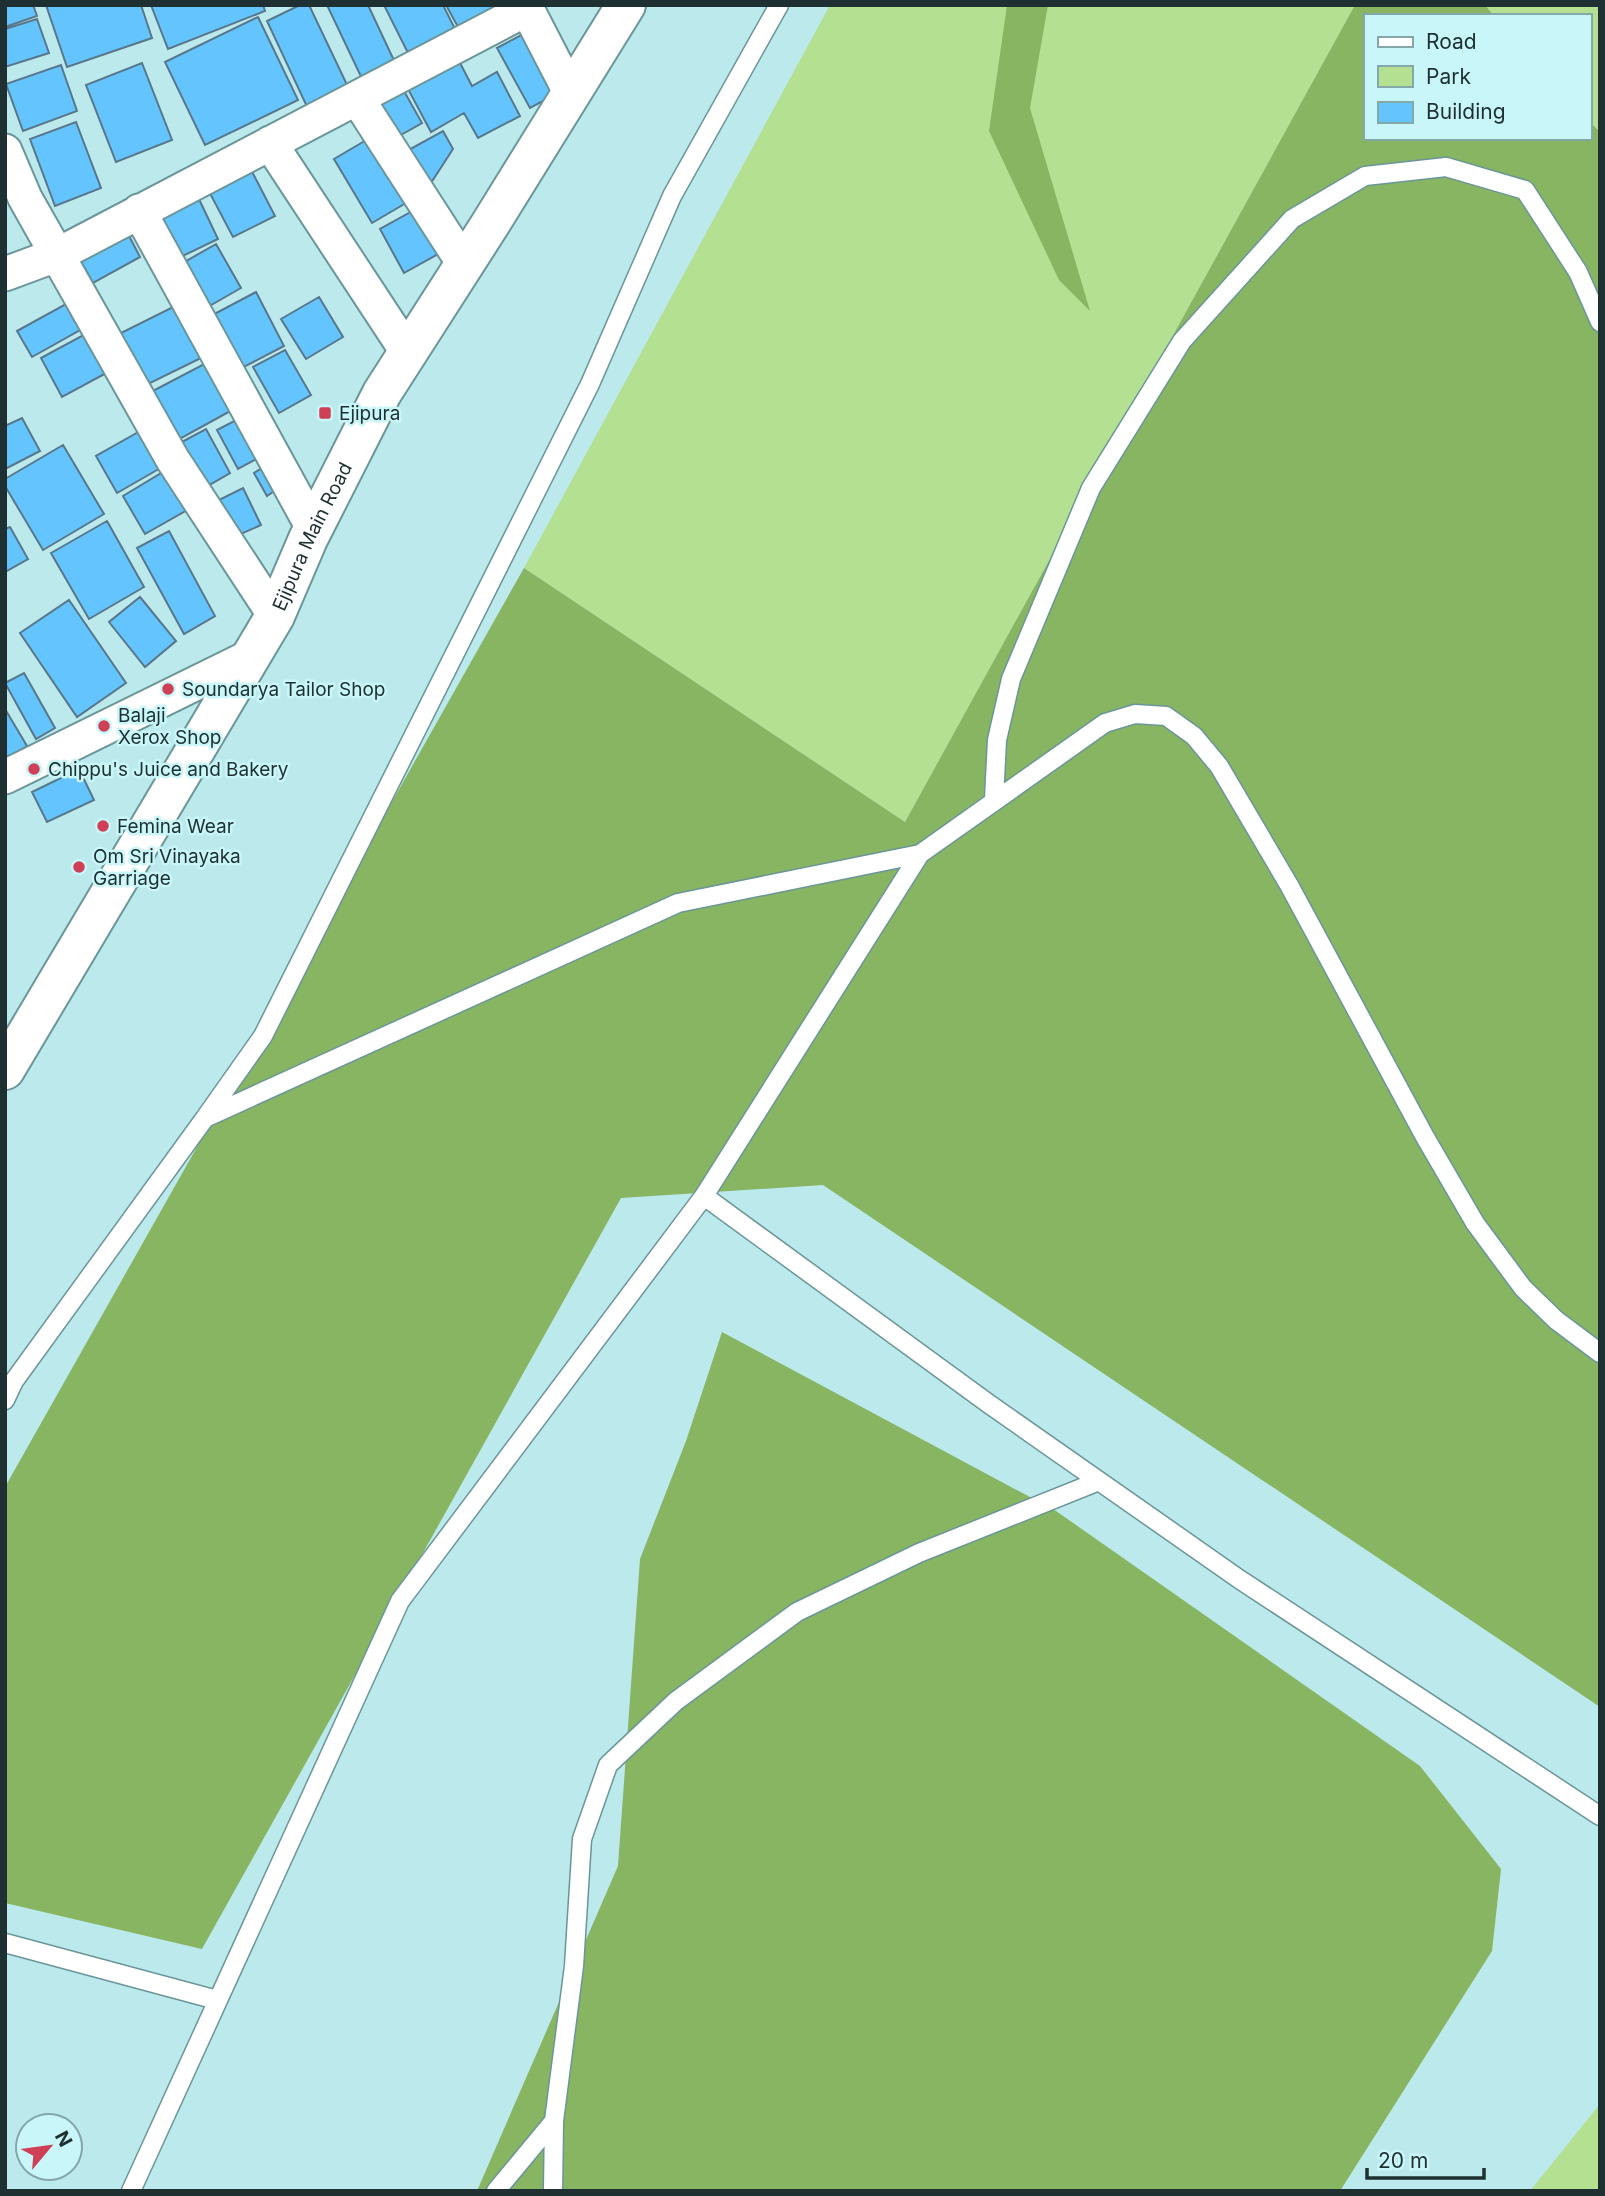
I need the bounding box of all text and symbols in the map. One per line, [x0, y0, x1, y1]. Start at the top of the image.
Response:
legend [1364, 14, 1591, 140]
text: Road [1426, 29, 1477, 54]
text: Park [1426, 64, 1471, 89]
text: Building [1426, 99, 1506, 124]
place label: Ejipura [339, 402, 400, 425]
marker: Ejipura [317, 405, 333, 421]
street label: Ejipura Main Road [267, 458, 357, 614]
place label: Soundarya Tailor Shop [182, 678, 385, 701]
marker: Soundarya Tailor Shop [160, 681, 176, 697]
place label: Balaji Xerox Shop [118, 704, 221, 749]
marker: Balaji Xerox Shop [96, 718, 112, 734]
place label: Chippu's Juice and Bakery [48, 758, 289, 781]
marker: Chippu's Juice and Bakery [26, 761, 42, 777]
place label: Femina Wear [117, 815, 234, 838]
marker: Femina Wear [95, 818, 111, 834]
place label: Om Sri Vinayaka Garriage [93, 845, 241, 890]
marker: Om Sri Vinayaka Garriage [71, 859, 87, 875]
north arrow [14, 2112, 84, 2182]
text: N [50, 2127, 77, 2151]
scale bar [1367, 2136, 1484, 2180]
text: 20 m [1378, 2148, 1428, 2173]

